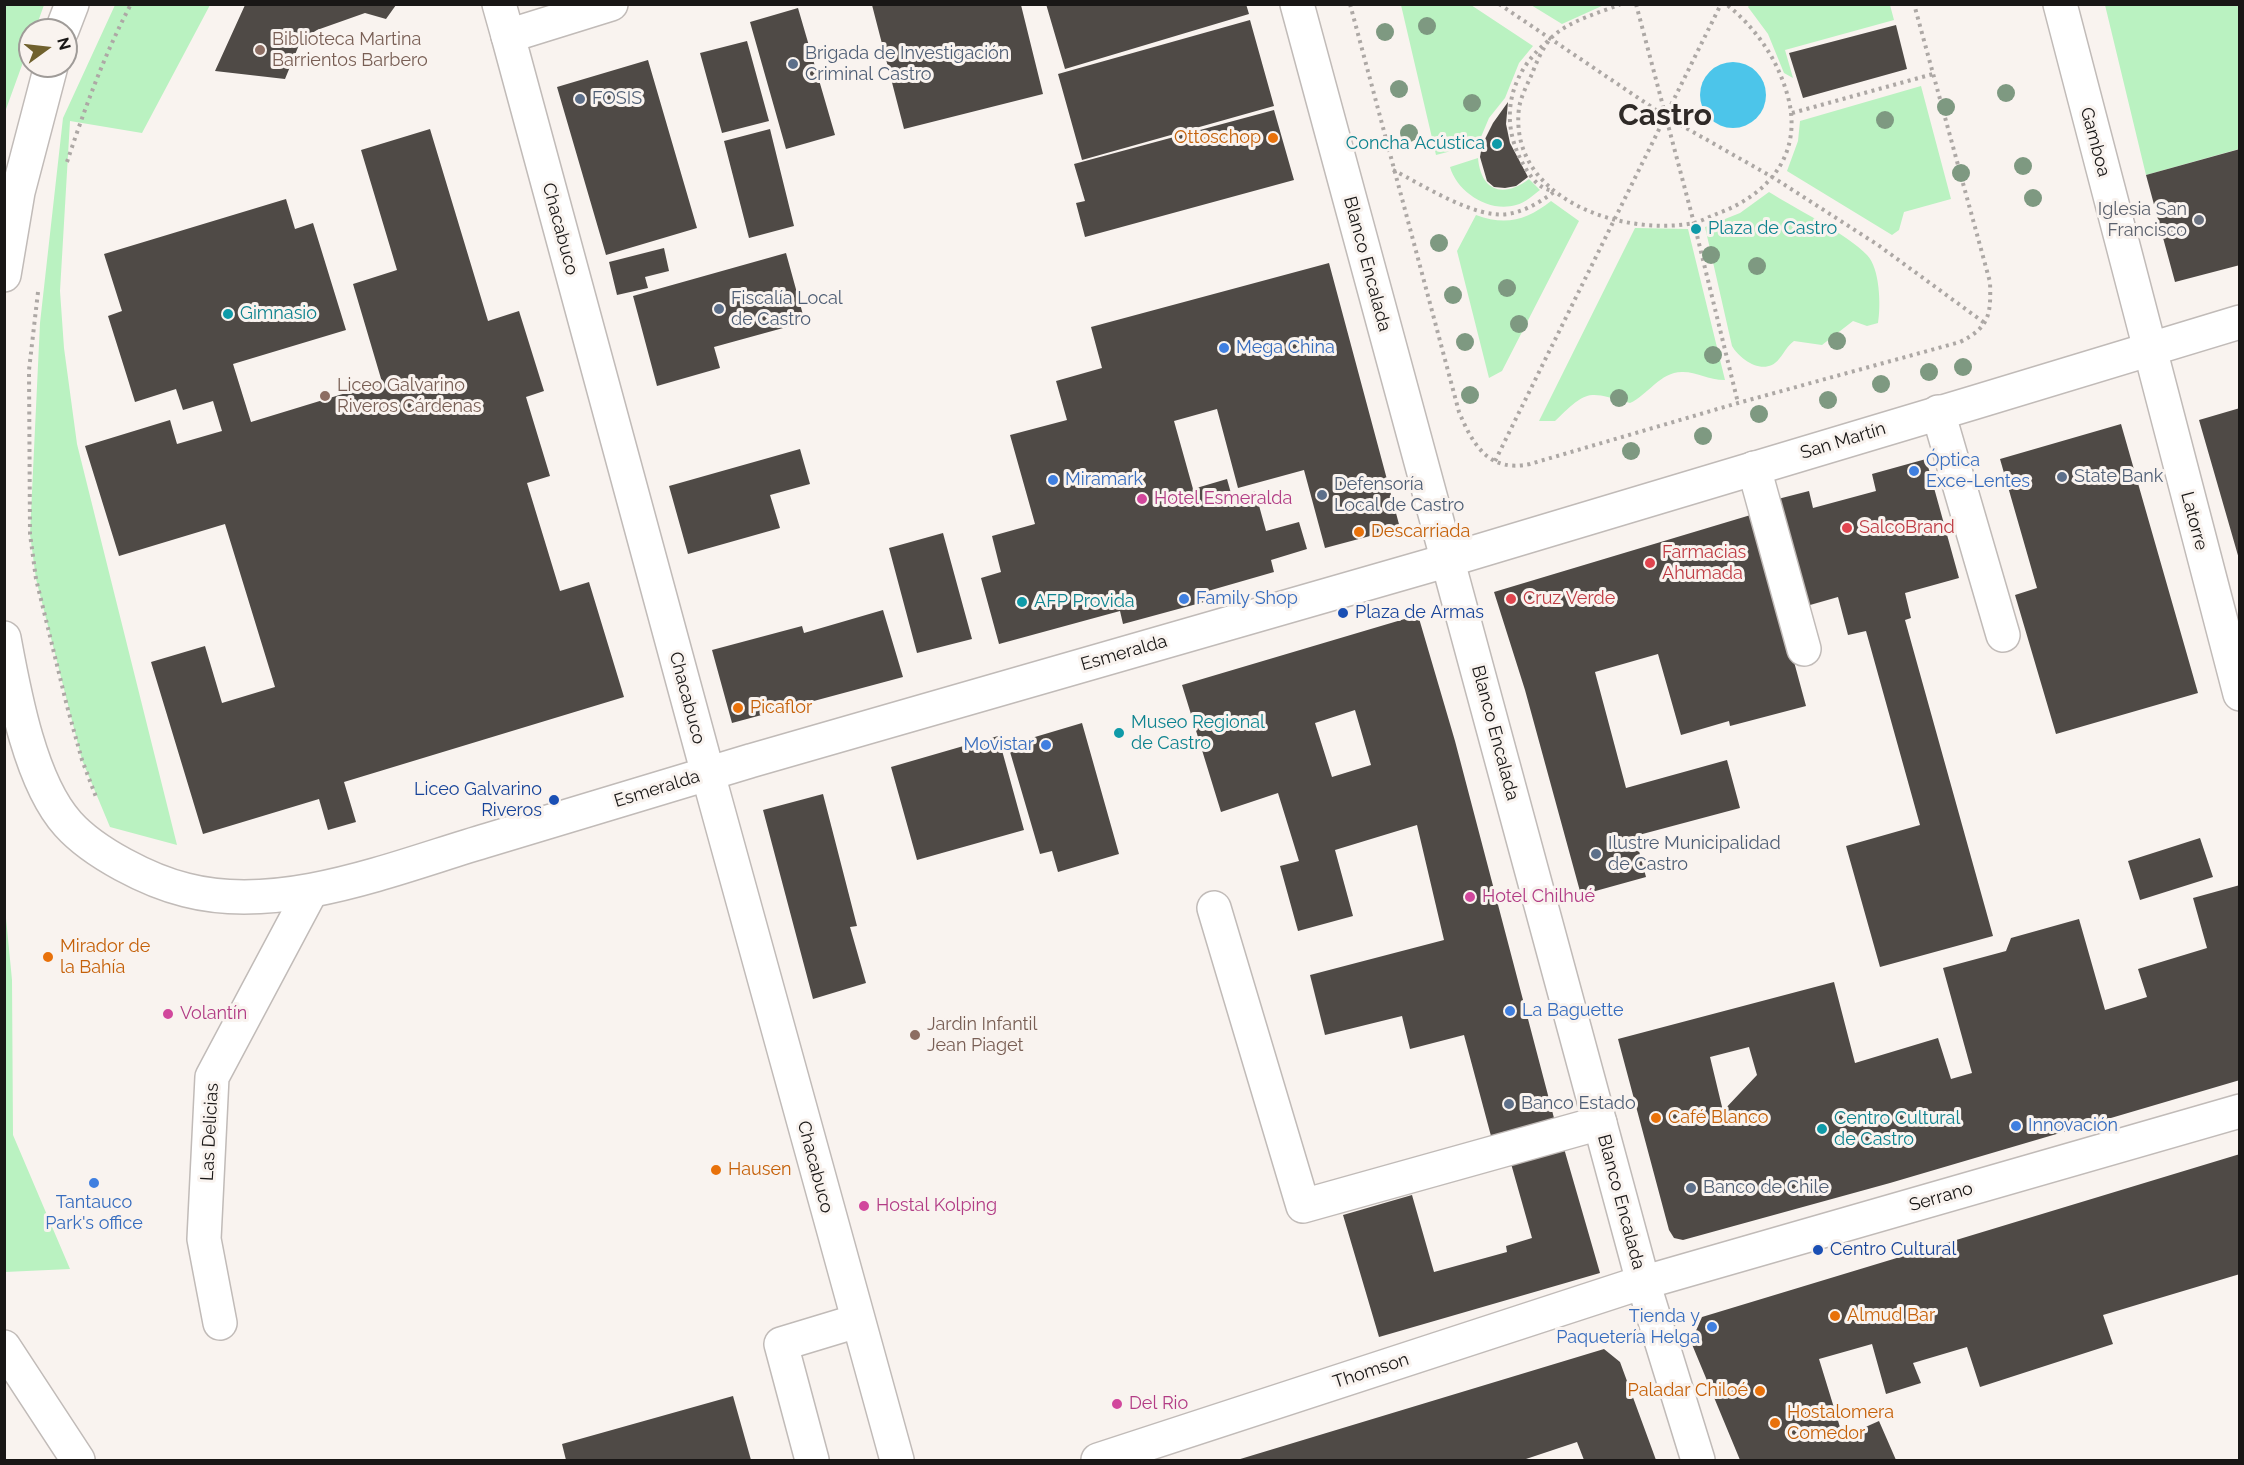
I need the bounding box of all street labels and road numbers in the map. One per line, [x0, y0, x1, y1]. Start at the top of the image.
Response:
street label: Gamboa [2075, 105, 2115, 179]
street label: Chacabuco [537, 180, 583, 278]
street label: Blanco Encalada [1339, 194, 1395, 334]
street label: San Martín [1798, 418, 1888, 464]
street label: Latorre [2176, 489, 2212, 553]
street label: Esmeralda [1078, 630, 1170, 676]
street label: Chacabuco [664, 649, 710, 747]
street label: Blanco Encalada [1467, 663, 1523, 803]
street label: Esmeralda [611, 766, 703, 812]
street label: Las Delicias [197, 1082, 223, 1182]
street label: Chacabuco [792, 1118, 838, 1216]
street label: Blanco Encalada [1593, 1132, 1649, 1272]
street label: Serrano [1907, 1178, 1975, 1216]
street label: Thomson [1330, 1349, 1412, 1393]

